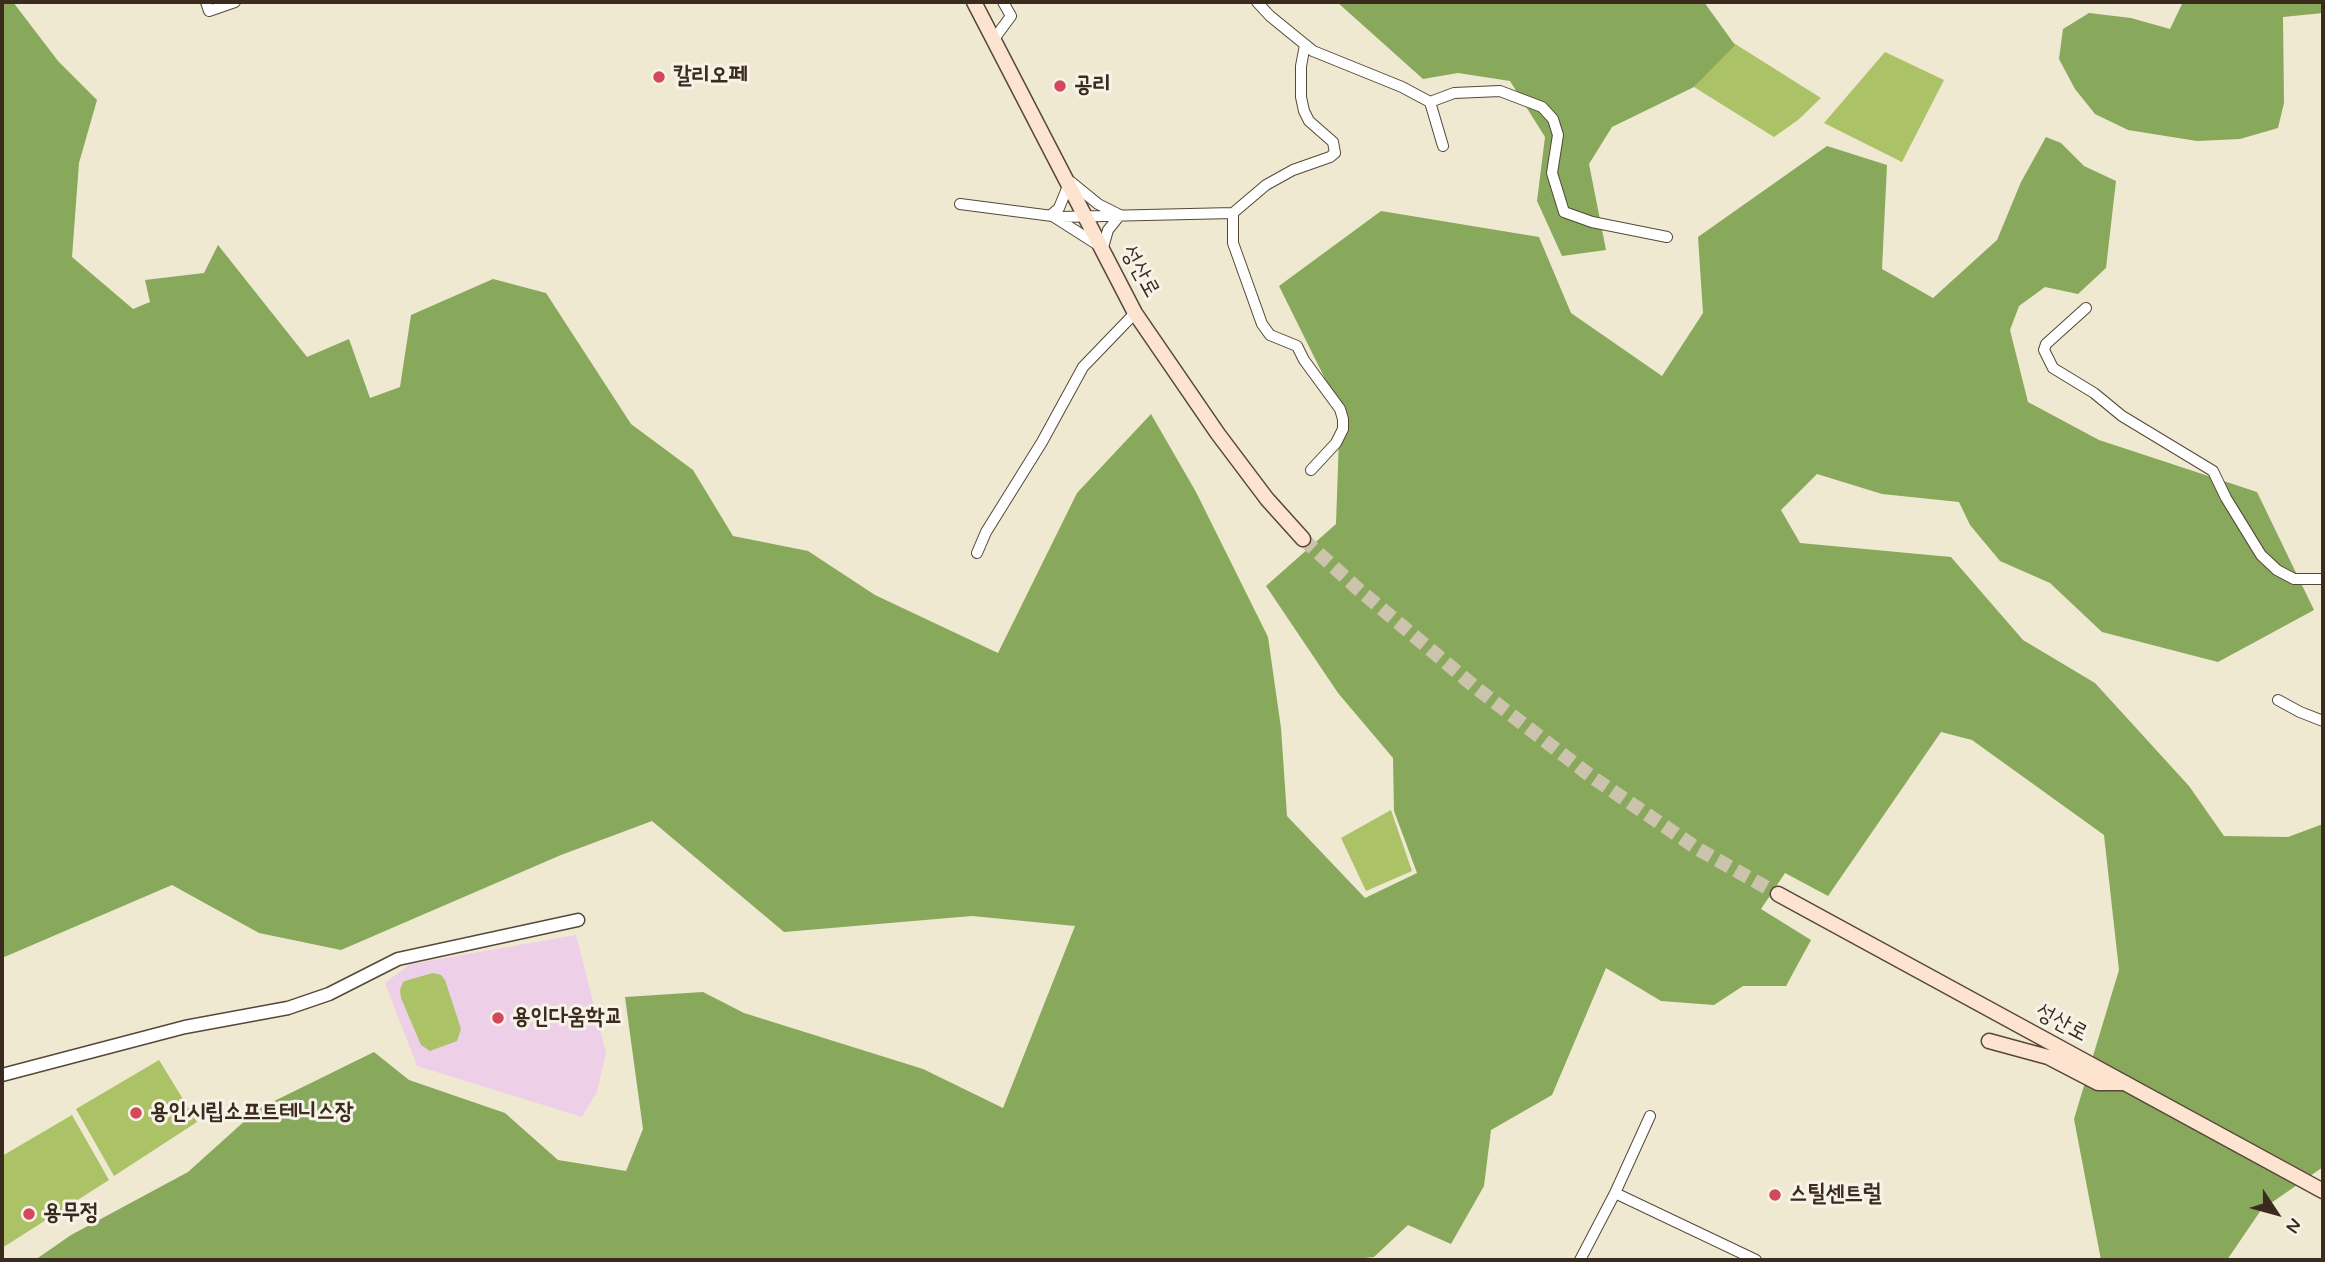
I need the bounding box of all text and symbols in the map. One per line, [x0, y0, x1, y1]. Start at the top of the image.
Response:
place label: 칼리오페 [673, 63, 747, 91]
marker: 칼리오페 [651, 69, 667, 85]
place label: 공리 [1074, 72, 1111, 100]
marker: 공리 [1052, 78, 1068, 94]
street label: 성산로 [1113, 241, 1165, 303]
street label: 성산로 [2030, 999, 2092, 1049]
place label: 용인다움학교 [512, 1004, 623, 1032]
marker: 용인다움학교 [490, 1010, 506, 1026]
place label: 용인시립소프트테니스장 [150, 1099, 354, 1127]
marker: 용인시립소프트테니스장 [128, 1105, 144, 1121]
north arrow [2241, 1178, 2311, 1248]
place label: 스틸센트럴 [1789, 1181, 1882, 1209]
marker: 스틸센트럴 [1767, 1187, 1783, 1203]
place label: 용무정 [43, 1200, 99, 1228]
marker: 용무정 [21, 1206, 37, 1222]
text: N [2280, 1213, 2307, 1238]

